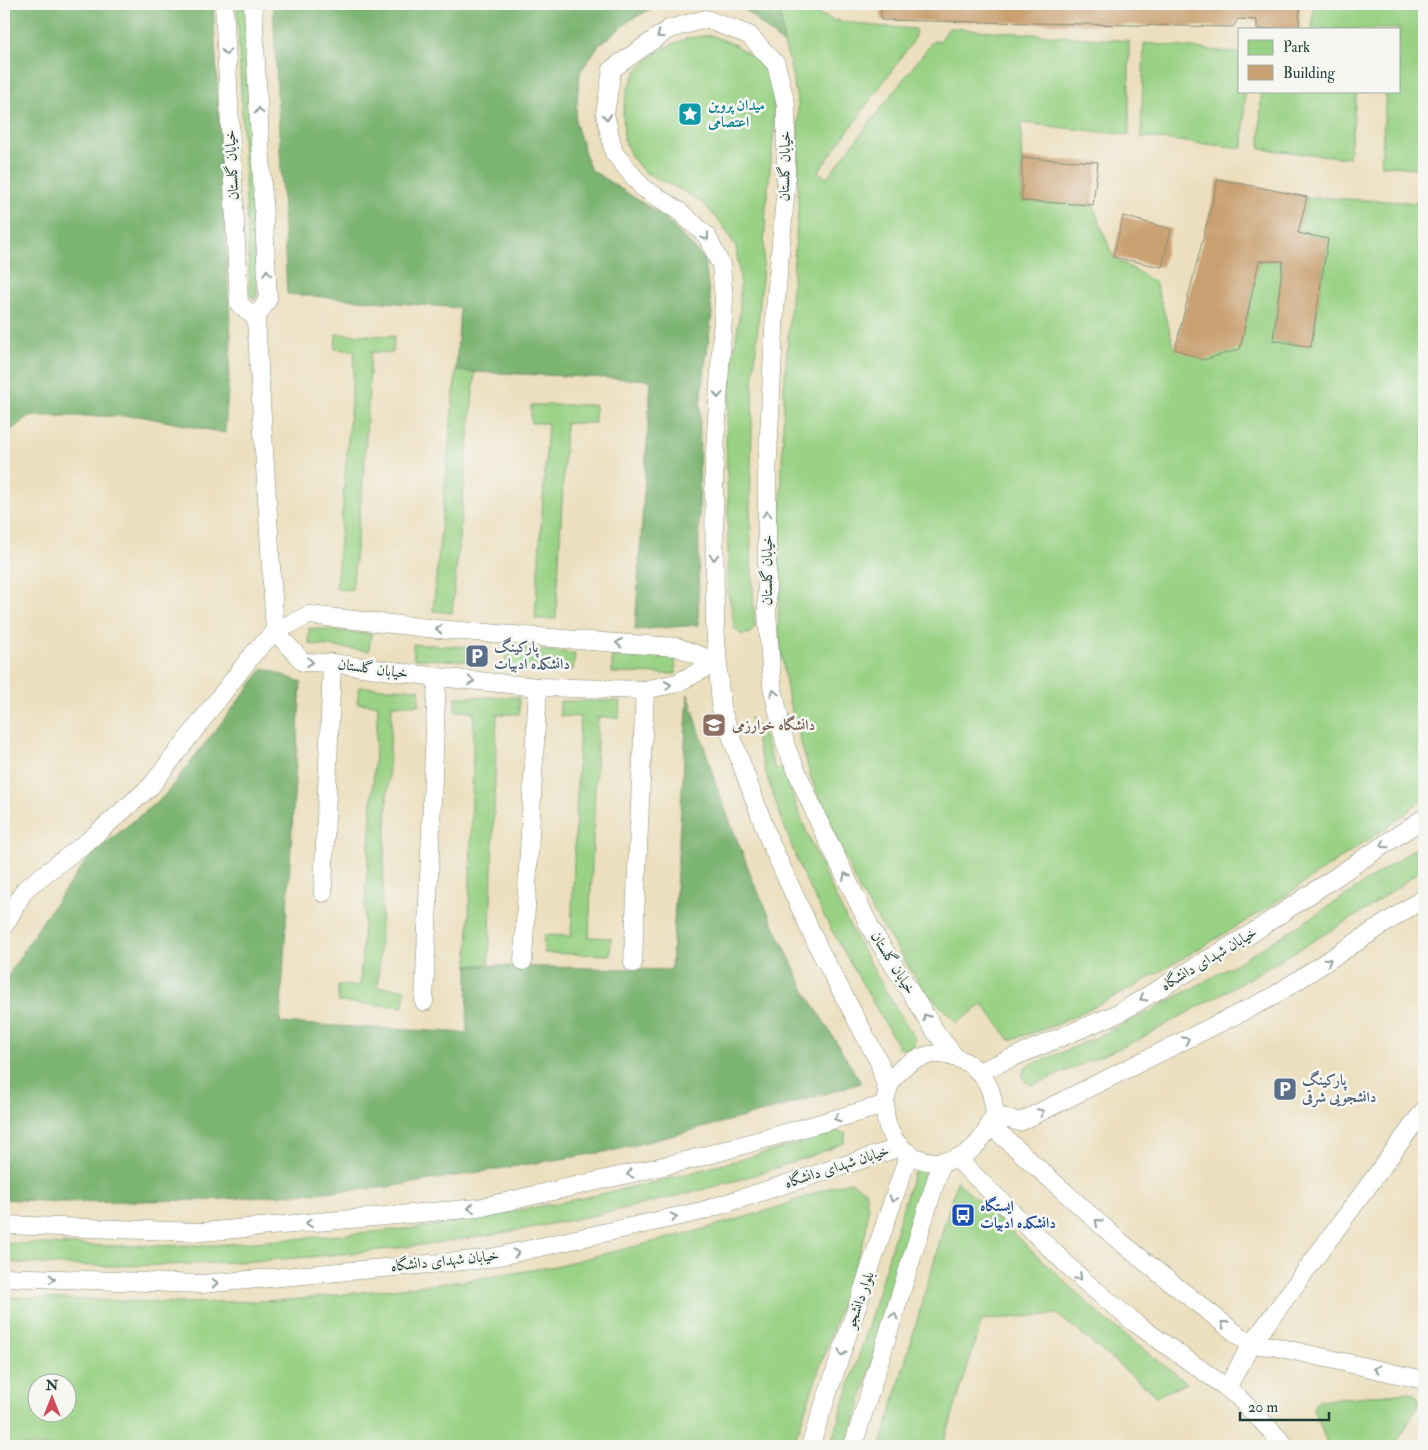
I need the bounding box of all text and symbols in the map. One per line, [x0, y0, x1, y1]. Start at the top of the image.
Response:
legend [1238, 28, 1400, 92]
one-way arrow [656, 29, 666, 38]
text: Park [1283, 38, 1310, 57]
one-way arrow [221, 49, 232, 57]
text: Building [1283, 64, 1335, 83]
place label: میدان پروین اعتصامی [707, 96, 765, 132]
place icon: میدان پروین اعتصامی [677, 101, 703, 127]
one-way arrow [253, 106, 264, 114]
one-way arrow [601, 113, 612, 121]
street label: خیابان گلستان [221, 129, 243, 201]
street label: خیابان گلستان [775, 130, 795, 202]
one-way arrow [700, 231, 708, 240]
one-way arrow [261, 269, 272, 277]
one-way arrow [713, 391, 724, 399]
one-way arrow [762, 509, 772, 517]
street label: خیابان گلستان [758, 535, 777, 605]
one-way arrow [709, 554, 719, 561]
one-way arrow [435, 624, 443, 635]
place label: پارکینگ دانشکده ادبیات [494, 637, 570, 674]
one-way arrow [615, 638, 623, 649]
parking icon: پارکینگ دانشکده ادبیات [464, 643, 490, 669]
street label: خیابان گلستان [337, 655, 409, 683]
one-way arrow [307, 656, 315, 667]
one-way arrow [468, 675, 476, 686]
one-way arrow [664, 680, 672, 691]
one-way arrow [769, 690, 779, 698]
school or university icon: دانشگاه خوارزمی [701, 712, 727, 738]
place label: دانشگاه خوارزمی [731, 715, 815, 735]
one-way arrow [1380, 839, 1389, 848]
one-way arrow [842, 872, 852, 881]
street label: خیابان شهدای دانشگاه [1157, 922, 1261, 995]
street label: خیابان گلستان [866, 928, 920, 998]
one-way arrow [1322, 958, 1331, 967]
one-way arrow [1140, 992, 1149, 1002]
one-way arrow [923, 1013, 933, 1022]
one-way arrow [1181, 1036, 1190, 1046]
place label: پارکینگ دانشجویی شرقی [1301, 1070, 1377, 1108]
parking icon: پارکینگ دانشجویی شرقی [1272, 1076, 1298, 1102]
one-way arrow [1035, 1108, 1044, 1118]
one-way arrow [834, 1113, 842, 1123]
street label: خیابان شهدای دانشگاه [782, 1140, 892, 1193]
one-way arrow [625, 1168, 634, 1179]
one-way arrow [889, 1194, 899, 1203]
place label: ایستگاه دانشکده ادبیات [980, 1196, 1056, 1233]
one-way arrow [467, 1202, 475, 1213]
bus stop icon: ایستگاه دانشکده ادبیات [950, 1202, 976, 1228]
one-way arrow [670, 1212, 679, 1223]
one-way arrow [305, 1217, 313, 1228]
one-way arrow [1094, 1219, 1103, 1228]
street label: خیابان شهدای دانشگاه [390, 1245, 500, 1276]
one-way arrow [511, 1248, 520, 1259]
street label: بلوار دانشجو [841, 1269, 879, 1333]
one-way arrow [1074, 1271, 1083, 1280]
one-way arrow [49, 1273, 57, 1284]
one-way arrow [211, 1278, 219, 1289]
one-way arrow [888, 1313, 898, 1321]
one-way arrow [1221, 1321, 1230, 1329]
one-way arrow [837, 1349, 847, 1357]
one-way arrow [1372, 1364, 1381, 1375]
north arrow [28, 1372, 78, 1422]
text: N [45, 1377, 59, 1394]
scale bar [1240, 1390, 1329, 1422]
text: 20 m [1248, 1398, 1278, 1417]

